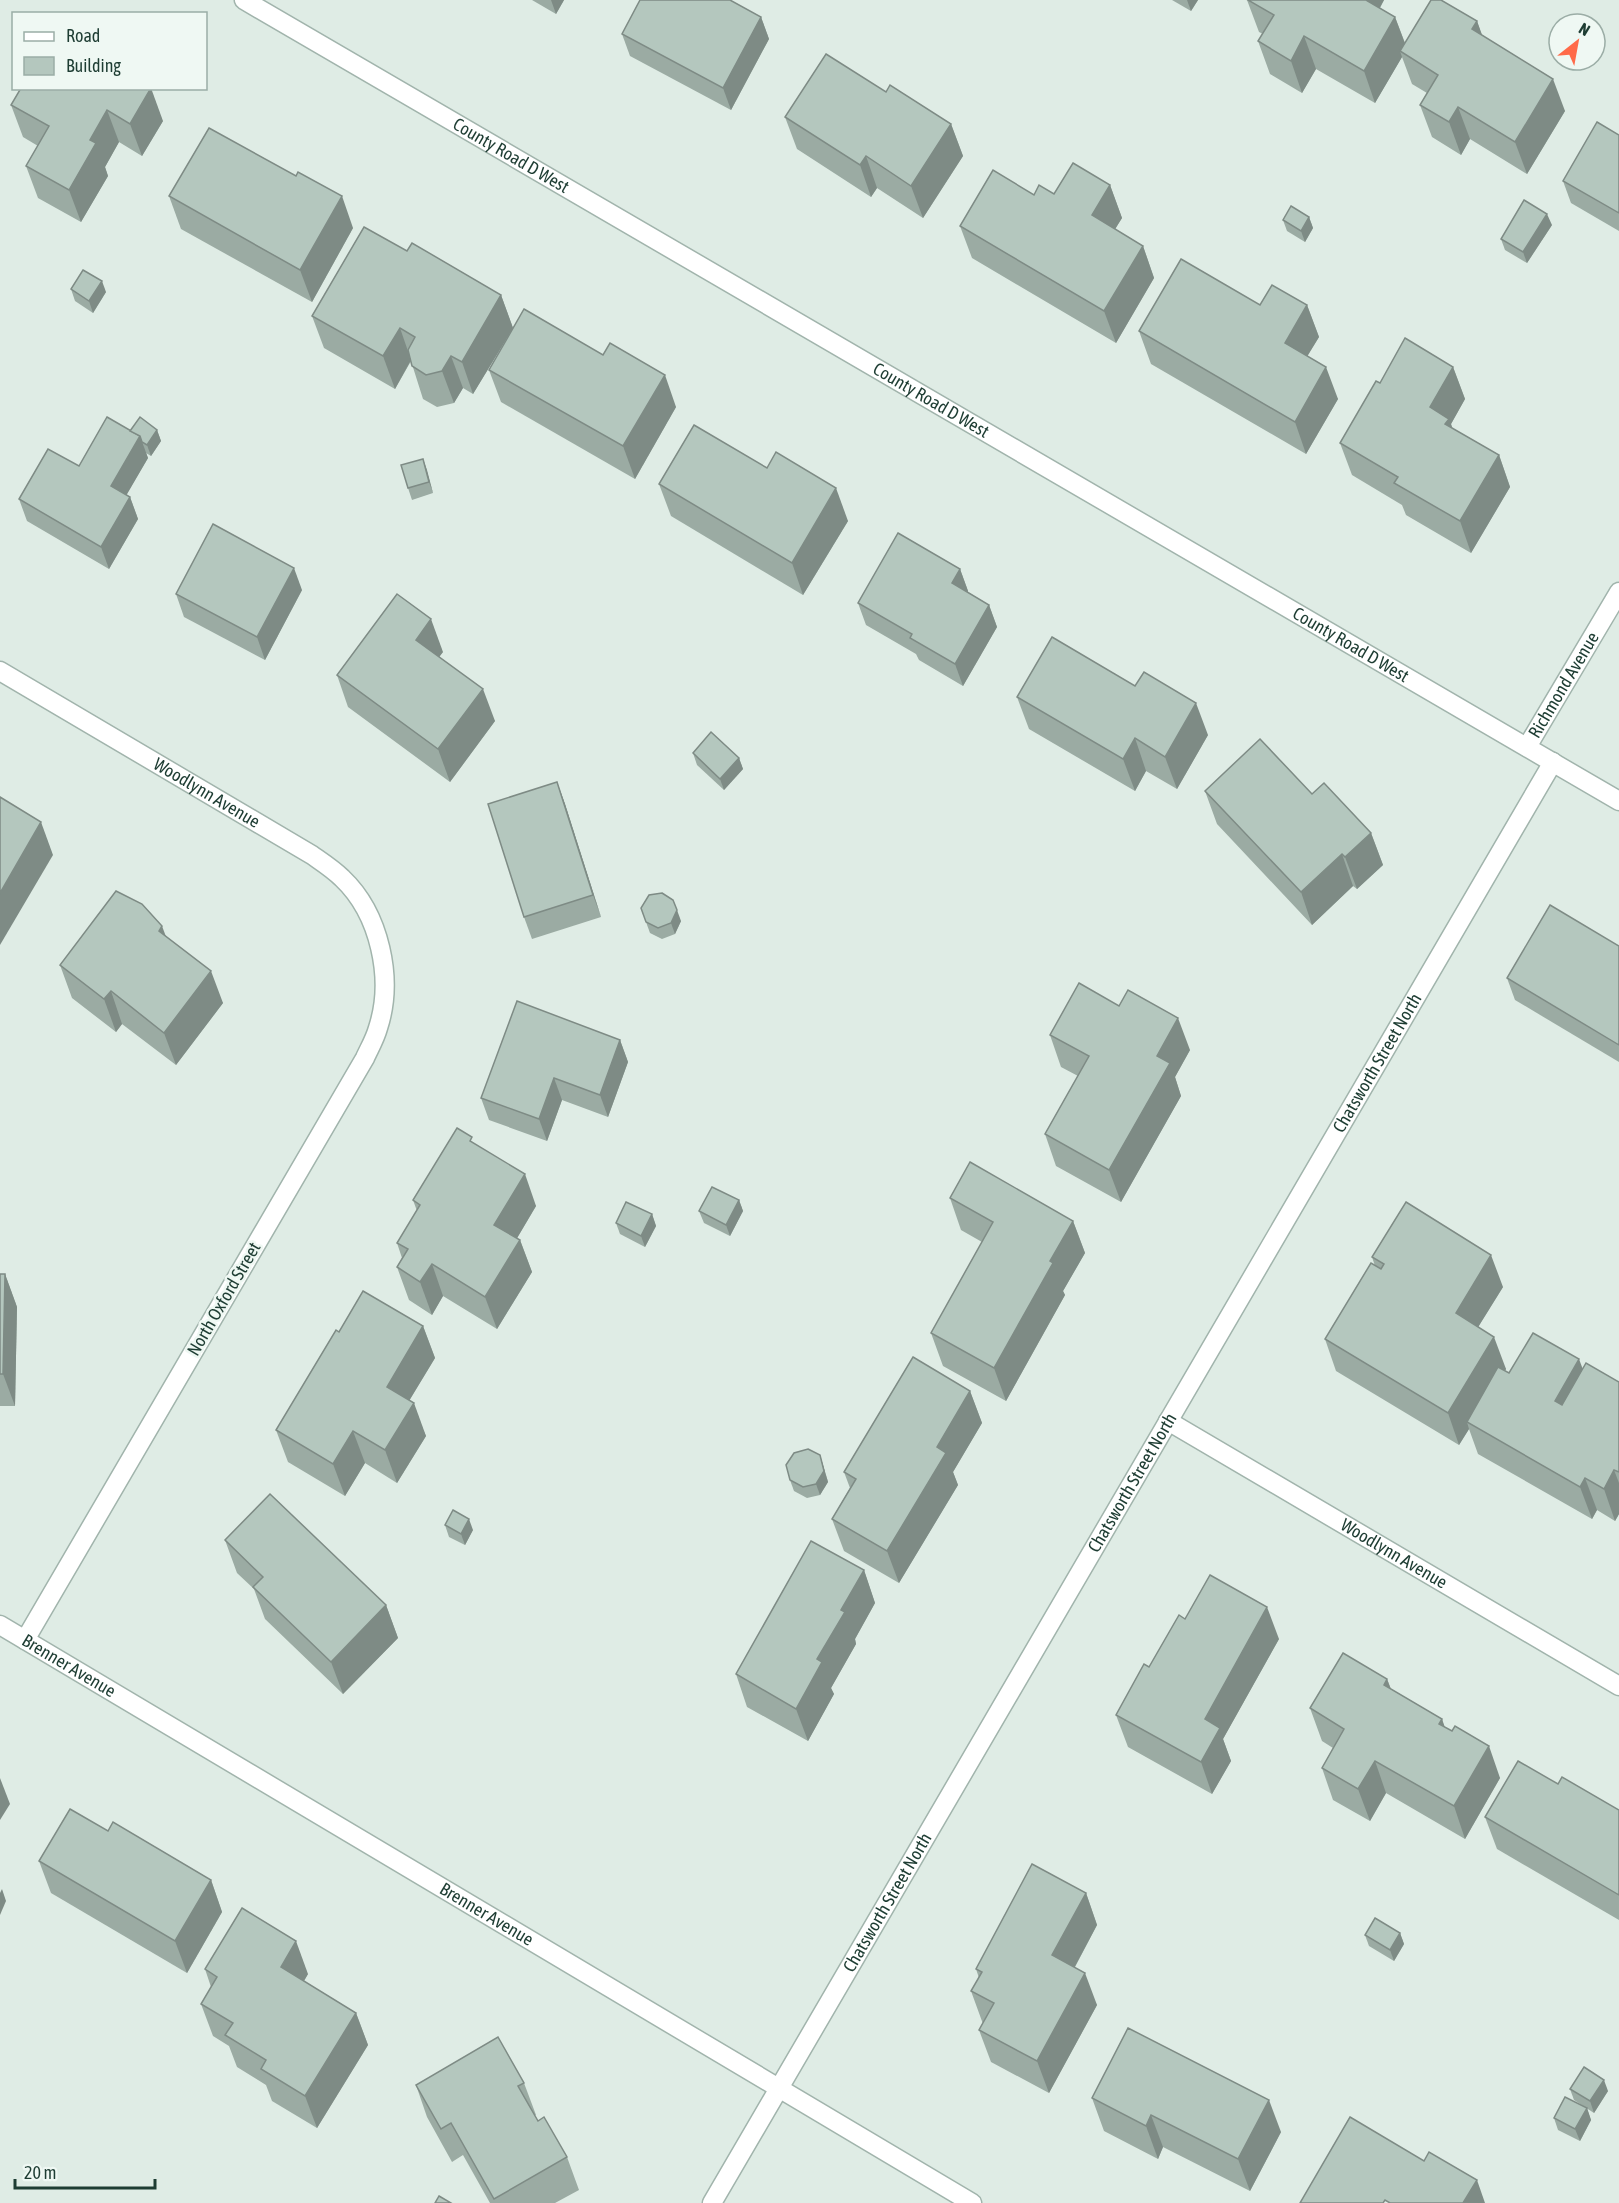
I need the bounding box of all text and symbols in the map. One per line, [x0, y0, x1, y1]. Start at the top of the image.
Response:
legend [12, 12, 207, 90]
north arrow [1547, 12, 1607, 72]
text: N [1576, 19, 1593, 39]
text: Road [66, 25, 100, 46]
text: Building [66, 55, 121, 76]
street label: County Road D West [449, 113, 573, 197]
street label: County Road D West [869, 358, 993, 442]
street label: County Road D West [1289, 602, 1413, 686]
street label: Richmond Avenue [1524, 628, 1603, 742]
street label: Woodlynn Avenue [150, 753, 264, 832]
street label: Chatsworth Street North [1328, 989, 1426, 1136]
street label: North Oxford Street [183, 1238, 265, 1359]
street label: Chatsworth Street North [1083, 1409, 1181, 1556]
street label: Woodlynn Avenue [1337, 1514, 1451, 1593]
street label: Brenner Avenue [18, 1630, 120, 1701]
street label: Chatsworth Street North [838, 1829, 936, 1975]
street label: Brenner Avenue [436, 1878, 537, 1950]
scale bar [15, 2152, 154, 2190]
text: 20 m [24, 2162, 56, 2183]

